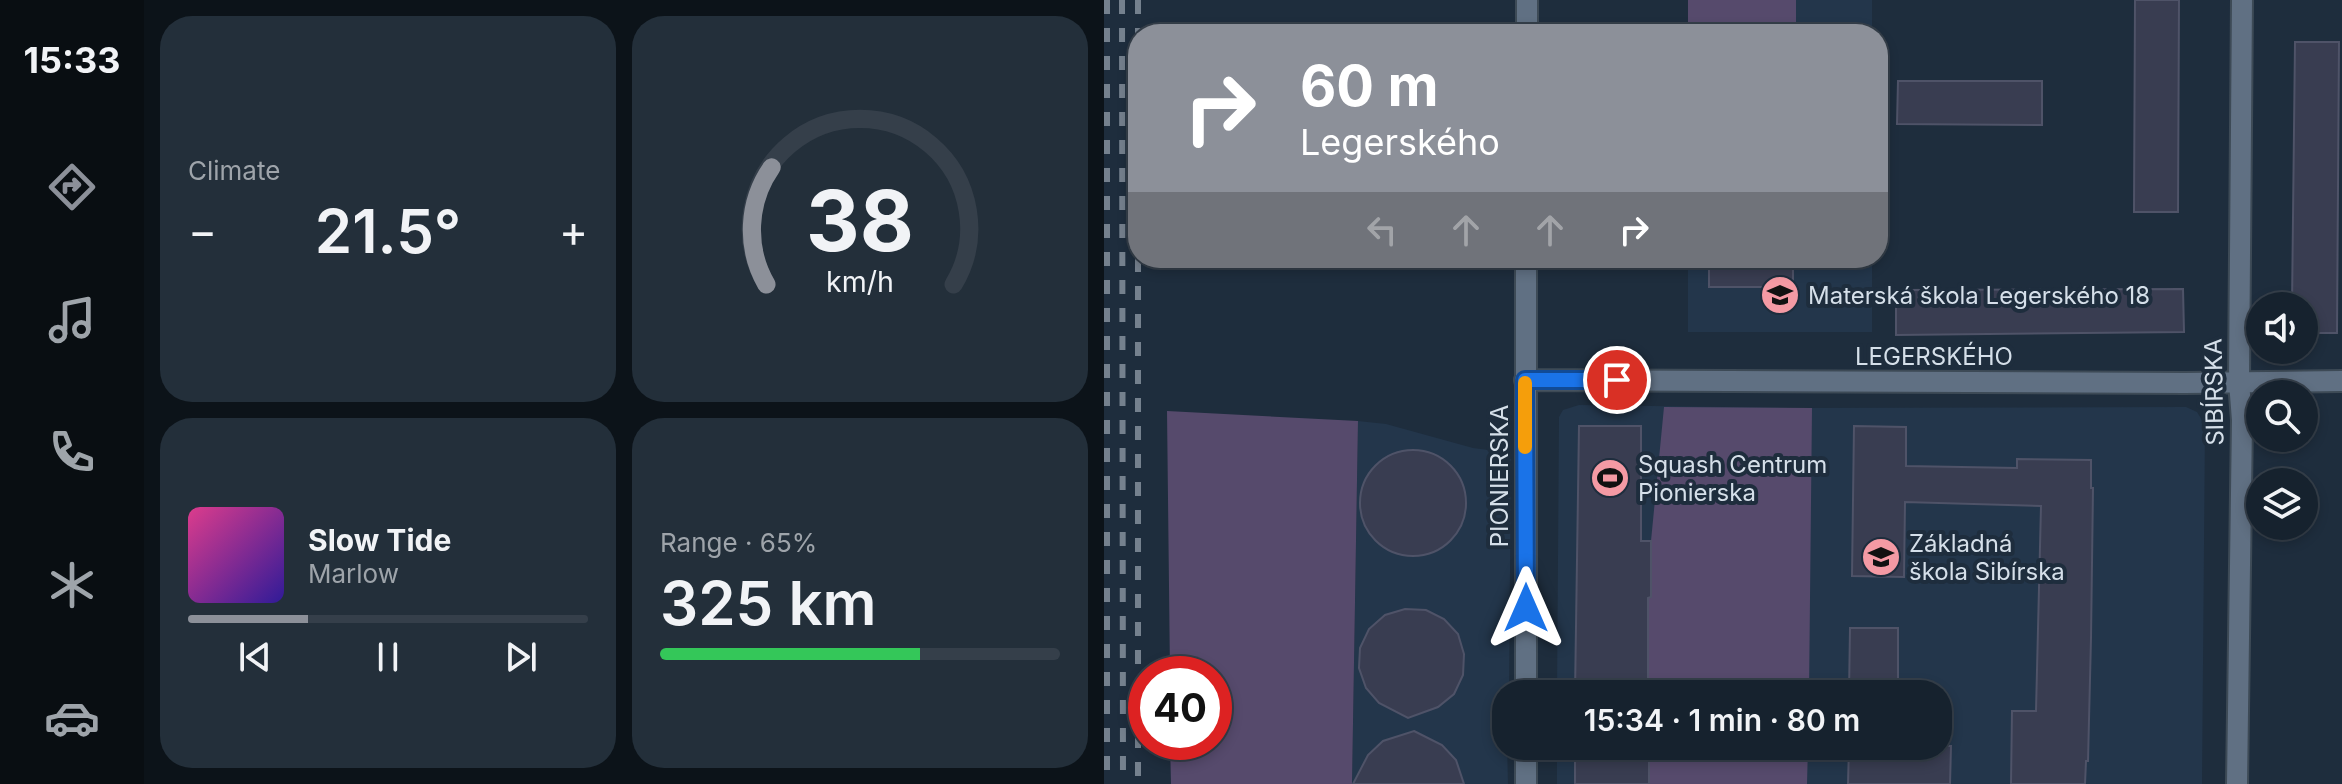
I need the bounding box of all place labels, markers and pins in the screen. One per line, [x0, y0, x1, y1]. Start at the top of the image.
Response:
school or university icon: Materská škola Legerského 18 [1759, 274, 1801, 316]
place label: Materská škola Legerského 18 [1808, 281, 2150, 310]
pin [1583, 346, 1651, 414]
place label: Squash Centrum Pionierska [1638, 450, 1827, 507]
sports icon: Squash Centrum Pionierska [1589, 457, 1631, 499]
place label: Základná škola Sibírska [1909, 529, 2065, 586]
school or university icon: Základná škola Sibírska [1860, 536, 1902, 578]

